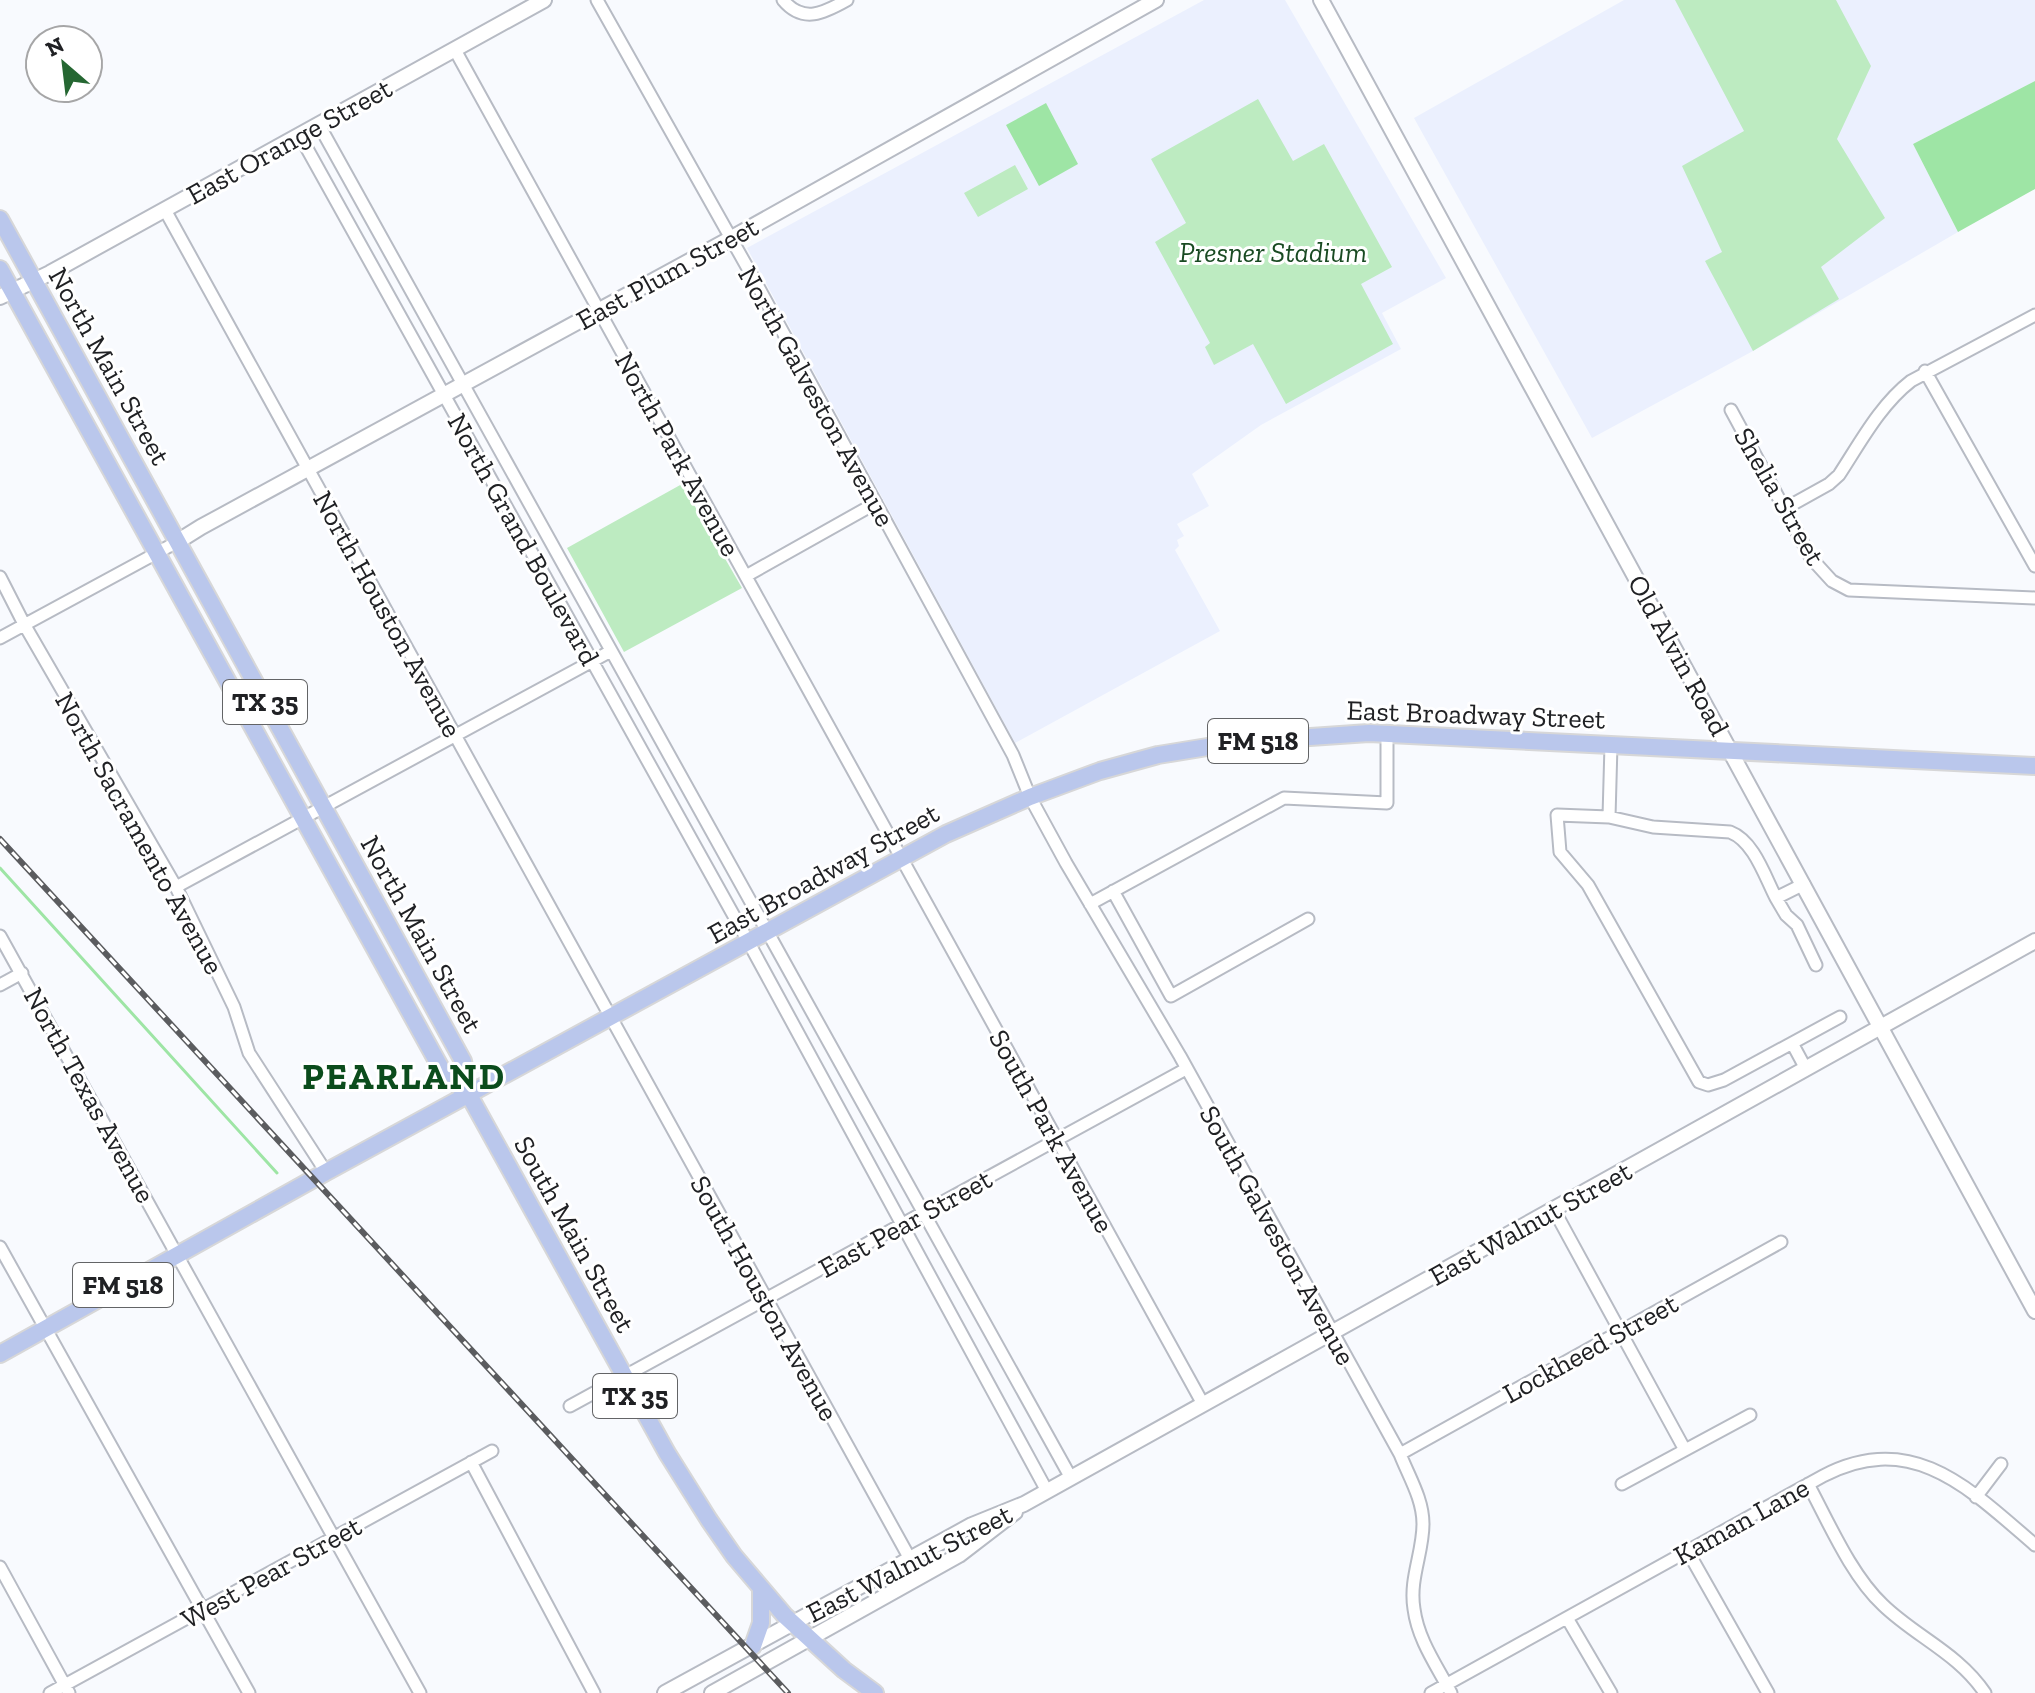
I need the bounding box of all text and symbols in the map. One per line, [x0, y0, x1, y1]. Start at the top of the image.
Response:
north arrow [24, 24, 104, 104]
text: N [41, 31, 69, 63]
street label: East Orange Street [181, 71, 398, 211]
street label: East Plum Street [571, 210, 764, 337]
park label: Presner Stadium [1179, 236, 1367, 269]
street label: North Galveston Avenue [731, 260, 902, 532]
street label: North Main Street [42, 262, 178, 471]
street label: North Park Avenue [608, 346, 747, 562]
street label: North Grand Boulevard [441, 408, 607, 671]
street label: Shelia Street [1727, 422, 1832, 571]
street label: North Houston Avenue [306, 485, 469, 743]
street label: Old Alvin Road [1621, 569, 1736, 741]
road number: TX 35 [223, 680, 307, 724]
street label: North Sacramento Avenue [48, 686, 231, 980]
street label: East Broadway Street [1346, 693, 1607, 736]
road number: FM 518 [1208, 719, 1308, 763]
street label: East Broadway Street [702, 796, 945, 951]
street label: North Main Street [354, 830, 490, 1039]
street label: North Texas Avenue [17, 982, 162, 1208]
street label: South Park Avenue [982, 1024, 1121, 1238]
district label: PEARLAND [302, 1055, 506, 1098]
street label: South Galveston Avenue [1193, 1100, 1363, 1371]
street label: South Main Street [507, 1130, 642, 1339]
street label: East Walnut Street [1423, 1154, 1638, 1293]
street label: East Pear Street [813, 1162, 998, 1285]
street label: South Houston Avenue [683, 1170, 846, 1427]
road number: FM 518 [73, 1263, 173, 1307]
street label: Lockheed Street [1497, 1287, 1684, 1410]
road number: TX 35 [593, 1374, 677, 1418]
street label: Kaman Lane [1668, 1471, 1815, 1572]
street label: East Walnut Street [801, 1497, 1018, 1630]
street label: West Pear Street [176, 1509, 368, 1636]

